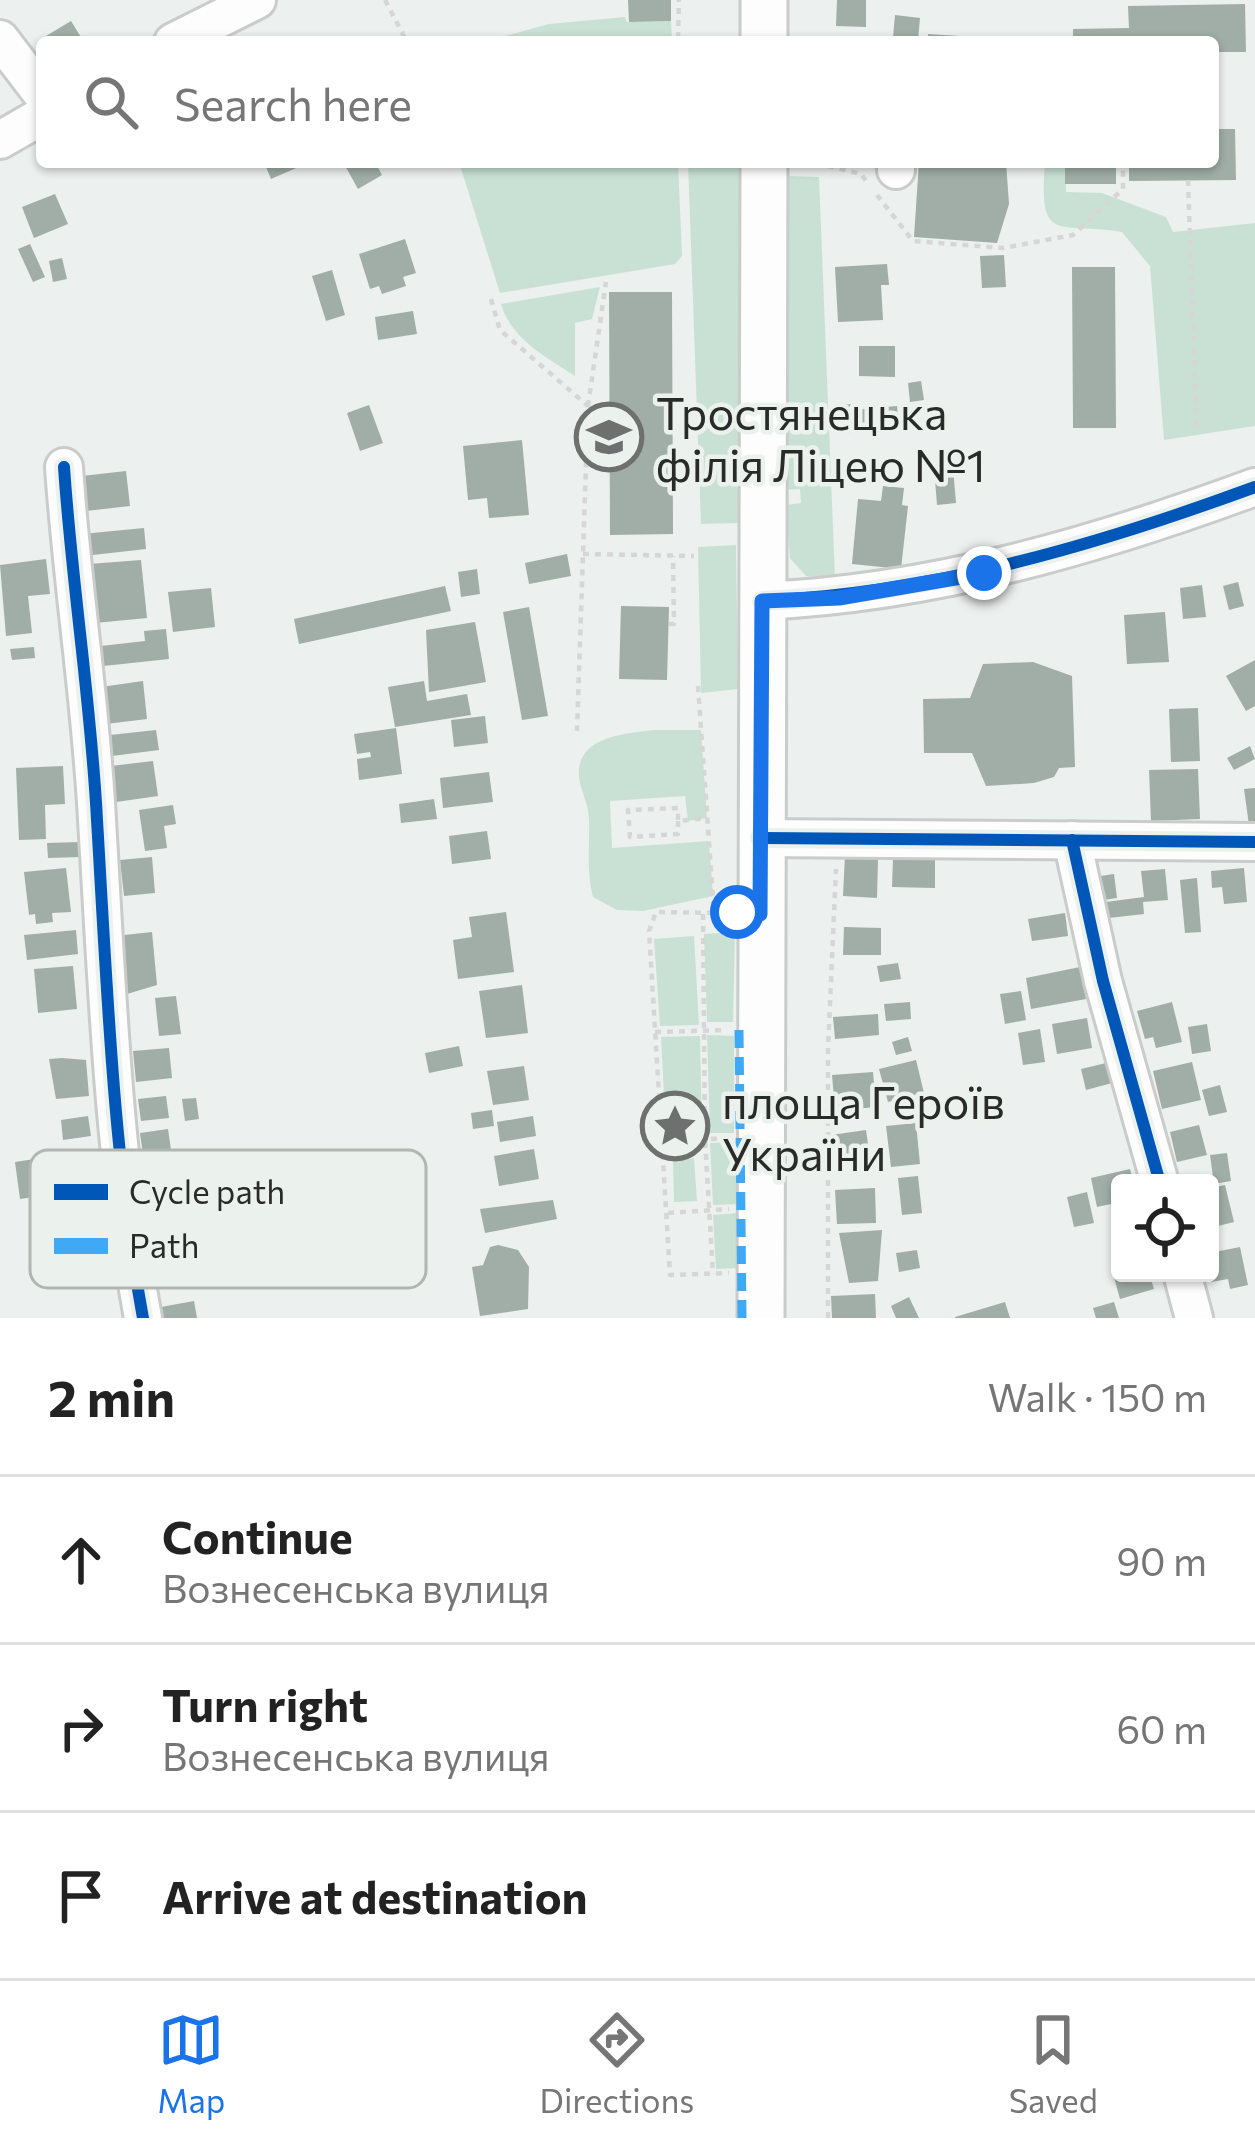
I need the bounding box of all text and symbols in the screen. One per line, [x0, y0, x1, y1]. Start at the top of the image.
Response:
search box [36, 36, 1219, 168]
icon: search [78, 69, 144, 135]
text: Search here [174, 75, 412, 130]
place label: Тростянецька філія Ліцею №1 [656, 384, 986, 491]
school or university icon: Тростянецька філія Ліцею №1 [574, 402, 644, 472]
route end [957, 546, 1011, 600]
route start [710, 885, 764, 939]
place label: площа Героїв України [722, 1073, 1005, 1180]
place icon: площа Героїв України [640, 1091, 710, 1161]
legend [30, 1150, 426, 1288]
text: Cycle path [129, 1170, 285, 1211]
map controls [1111, 1174, 1219, 1282]
button: locate [1111, 1174, 1219, 1282]
text: Path [129, 1224, 199, 1265]
text: 2 min [48, 1365, 175, 1428]
text: Walk · 150 m [988, 1372, 1207, 1420]
text: Continue [162, 1508, 353, 1563]
icon: ahead [48, 1527, 114, 1593]
text: 90 m [1116, 1536, 1207, 1584]
text: Вознесенська вулиця [162, 1563, 550, 1611]
text: Turn right [162, 1676, 368, 1731]
icon: right [48, 1695, 114, 1761]
text: 60 m [1116, 1704, 1207, 1752]
text: Вознесенська вулиця [162, 1731, 550, 1779]
icon: arrive [48, 1863, 114, 1929]
text: Arrive at destination [162, 1868, 588, 1923]
tab: Map [157, 2007, 225, 2120]
tab: Directions [540, 2007, 694, 2120]
tab: Saved [1009, 2007, 1098, 2120]

